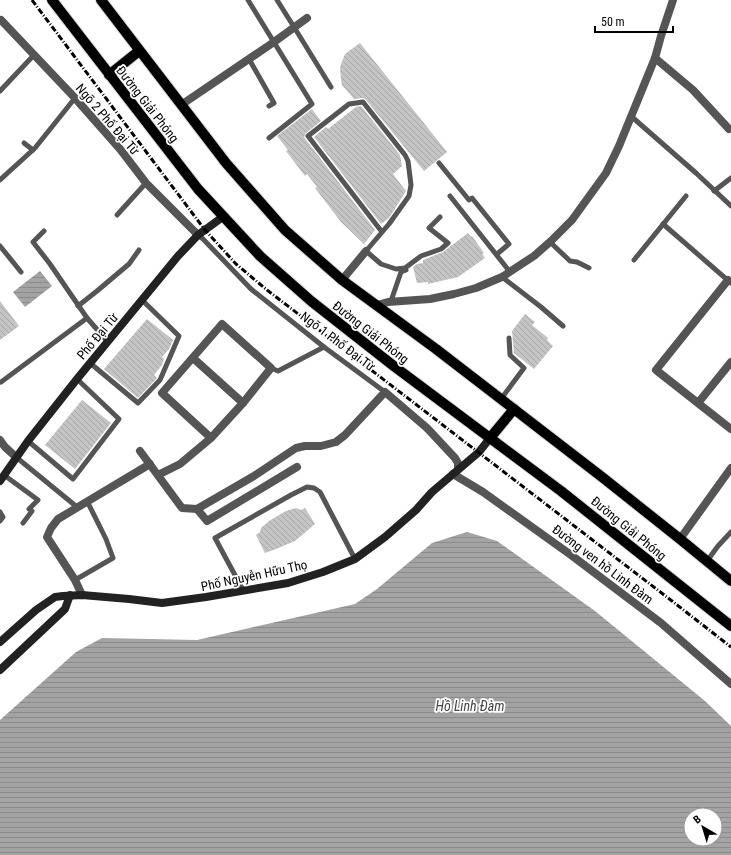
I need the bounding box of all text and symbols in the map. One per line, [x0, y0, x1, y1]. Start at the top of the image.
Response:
scale bar [595, 8, 673, 34]
text: 50 m [601, 15, 625, 29]
street label: Đường Giải Phóng [113, 63, 182, 145]
street label: Ngõ 2 Phố Đại Từ [73, 81, 143, 159]
street label: Đường Giải Phóng [330, 298, 412, 367]
street label: Phố Đại Từ [74, 309, 122, 363]
street label: Ngõ 1 Phố Đại Từ [298, 309, 379, 375]
street label: Đường Giải Phóng [588, 493, 669, 563]
street label: Đường ven hồ Linh Đàm [549, 522, 656, 607]
street label: Phố Nguyễn Hữu Thọ [200, 557, 309, 594]
water label: Hồ Linh Đàm [435, 698, 505, 714]
north arrow [683, 807, 723, 847]
text: B [691, 812, 704, 827]

